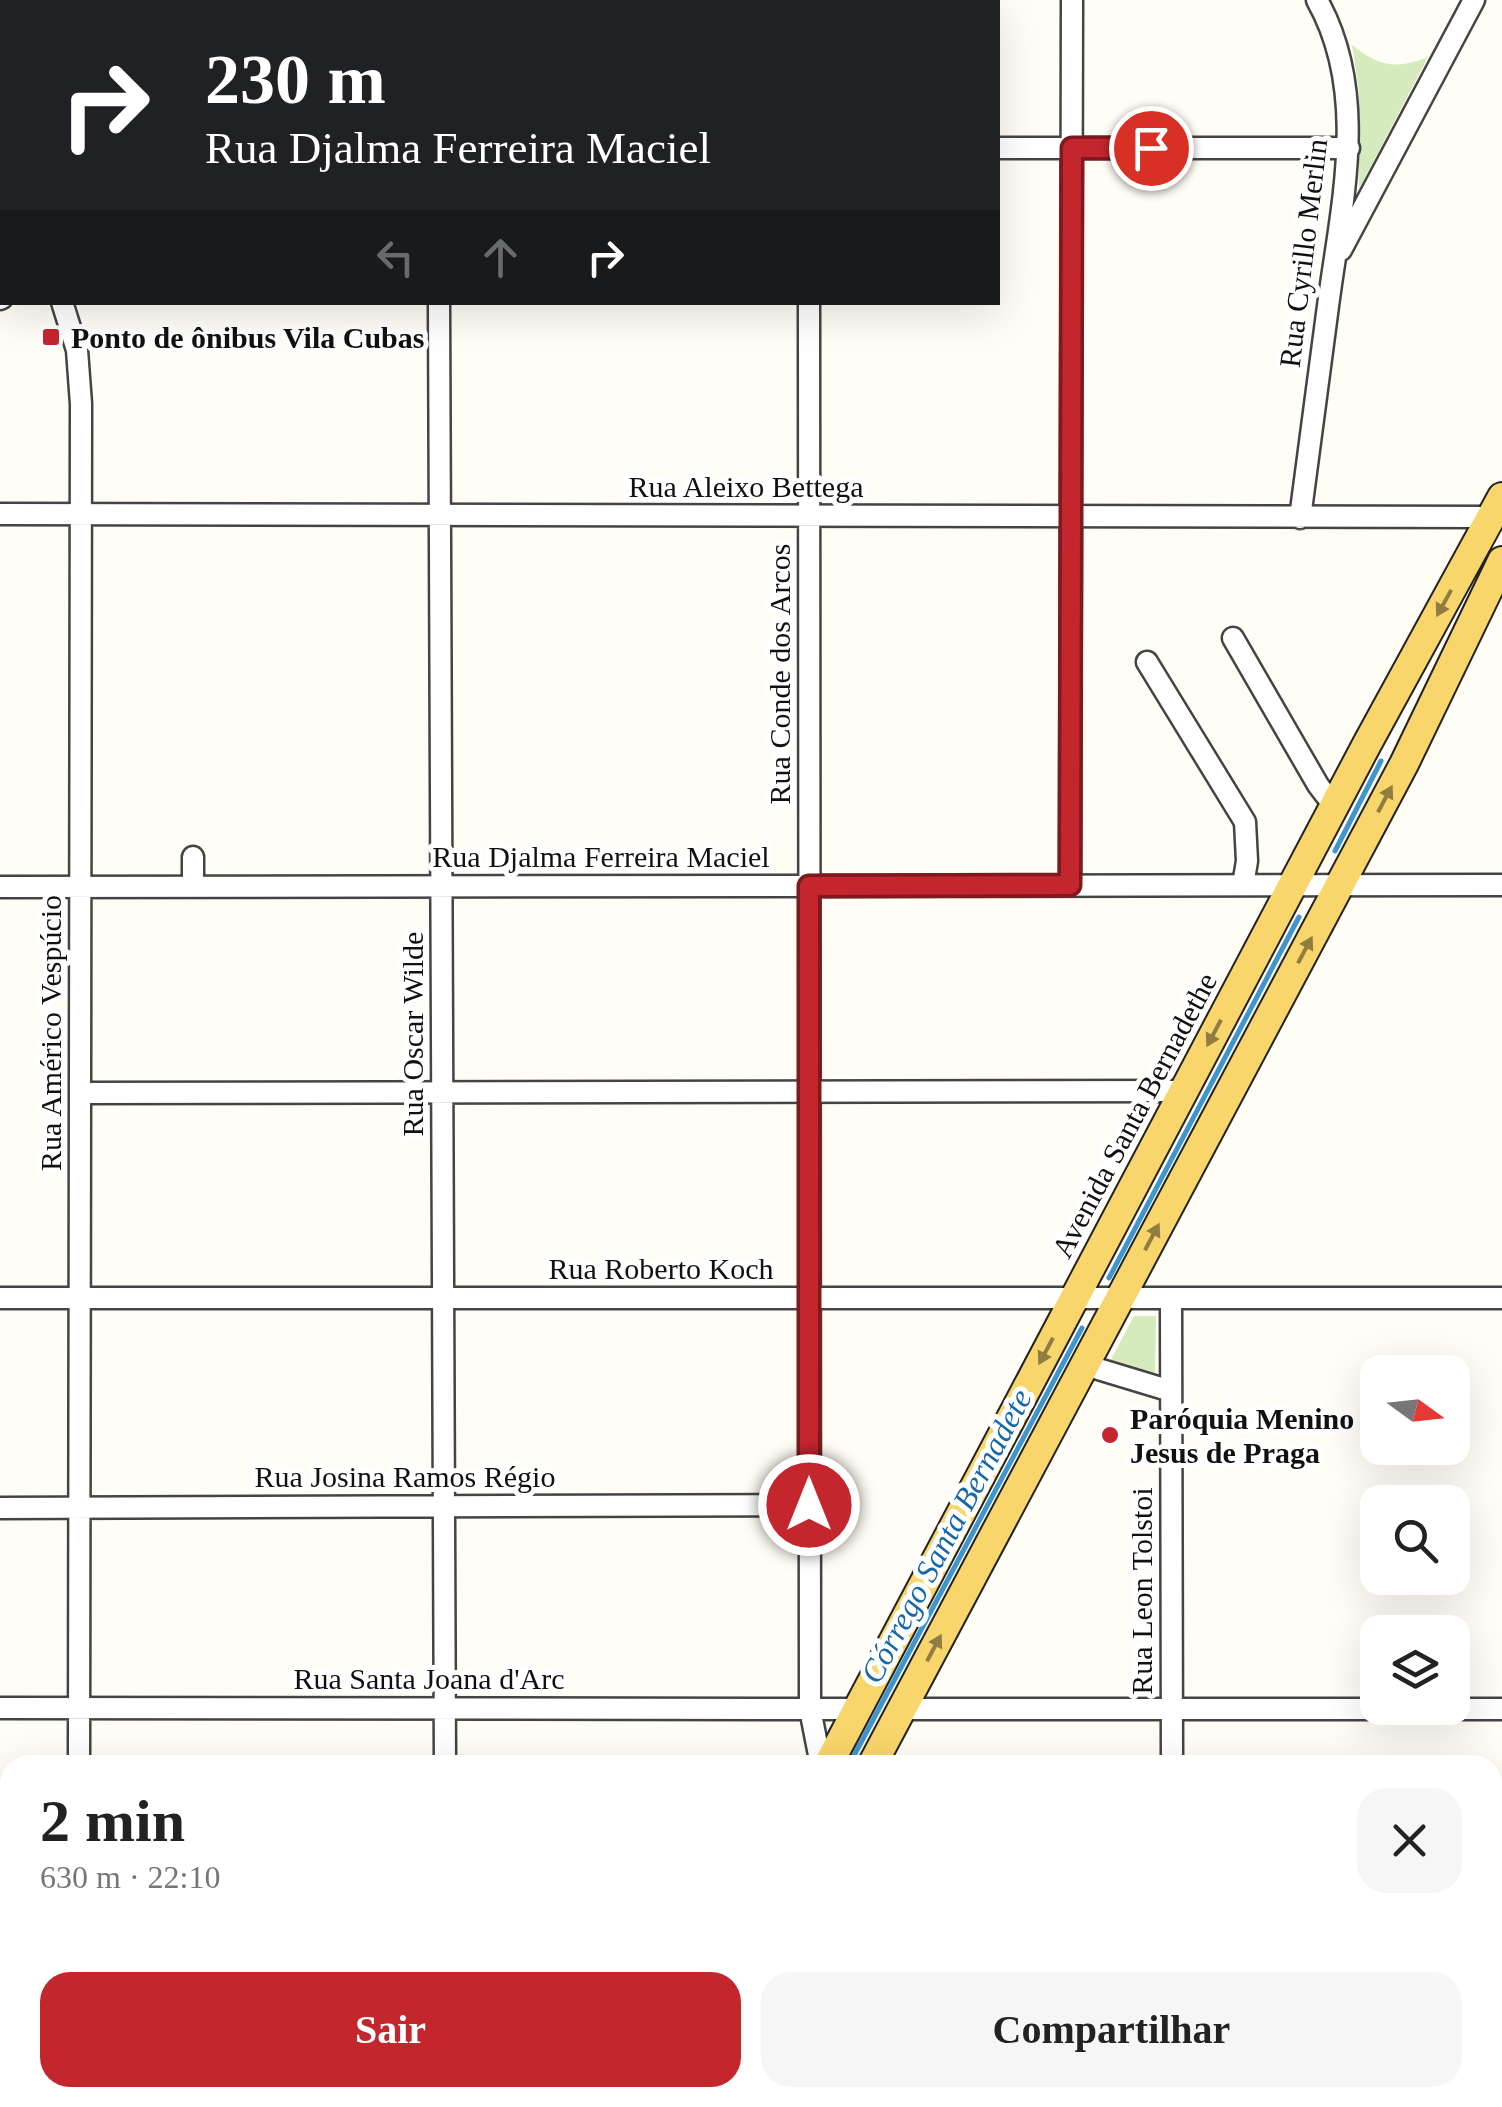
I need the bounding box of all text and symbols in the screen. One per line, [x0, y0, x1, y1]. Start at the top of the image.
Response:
icon: right [40, 40, 170, 170]
text: 230 m [205, 41, 386, 118]
pin [1109, 106, 1194, 191]
icon: arrive [1124, 121, 1179, 176]
text: Rua Djalma Ferreira Maciel [205, 123, 711, 173]
street label: Rua Cyrillo Merlin [1273, 137, 1333, 369]
icon: left [368, 230, 423, 285]
icon: ahead [473, 230, 528, 285]
icon: right [578, 230, 633, 285]
place label: Ponto de ônibus Vila Cubas [71, 321, 424, 354]
marker: Ponto de ônibus Vila Cubas [40, 326, 62, 348]
street label: Rua Aleixo Bettega [629, 470, 863, 503]
street label: Rua Conde dos Arcos [763, 544, 796, 804]
one-way arrow [1436, 588, 1453, 617]
one-way arrow [1376, 785, 1393, 813]
street label: Rua Djalma Ferreira Maciel [432, 840, 770, 873]
street label: Rua Américo Vespúcio [34, 895, 67, 1171]
street label: Rua Oscar Wilde [396, 932, 429, 1136]
one-way arrow [1295, 936, 1313, 964]
street label: Avenida Santa Bernadethe [1045, 967, 1223, 1263]
one-way arrow [1206, 1018, 1223, 1047]
one-way arrow [1144, 1223, 1161, 1252]
street label: Rua Roberto Koch [549, 1252, 773, 1285]
one-way arrow [1038, 1337, 1055, 1366]
north arrow [1360, 1355, 1470, 1465]
map controls [1360, 1355, 1470, 1725]
water label: Córrego Santa Bernadete [853, 1383, 1039, 1689]
place label: Paróquia Menino Jesus de Praga [1130, 1402, 1354, 1469]
marker: Paróquia Menino Jesus de Praga [1099, 1424, 1121, 1446]
position arrow [757, 1453, 861, 1557]
street label: Rua Josina Ramos Régio [255, 1460, 555, 1493]
button: search [1360, 1485, 1470, 1595]
street label: Rua Leon Tolstoi [1125, 1487, 1158, 1695]
button: layers [1360, 1615, 1470, 1725]
one-way arrow [926, 1633, 943, 1662]
street label: Rua Santa Joana d'Arc [293, 1662, 565, 1695]
text: 2 min [40, 1788, 185, 1854]
button: close [1357, 1788, 1462, 1893]
text: 630 m · 22:10 [40, 1859, 220, 1895]
button: Sair [40, 1972, 741, 2087]
button: Compartilhar [761, 1972, 1462, 2087]

